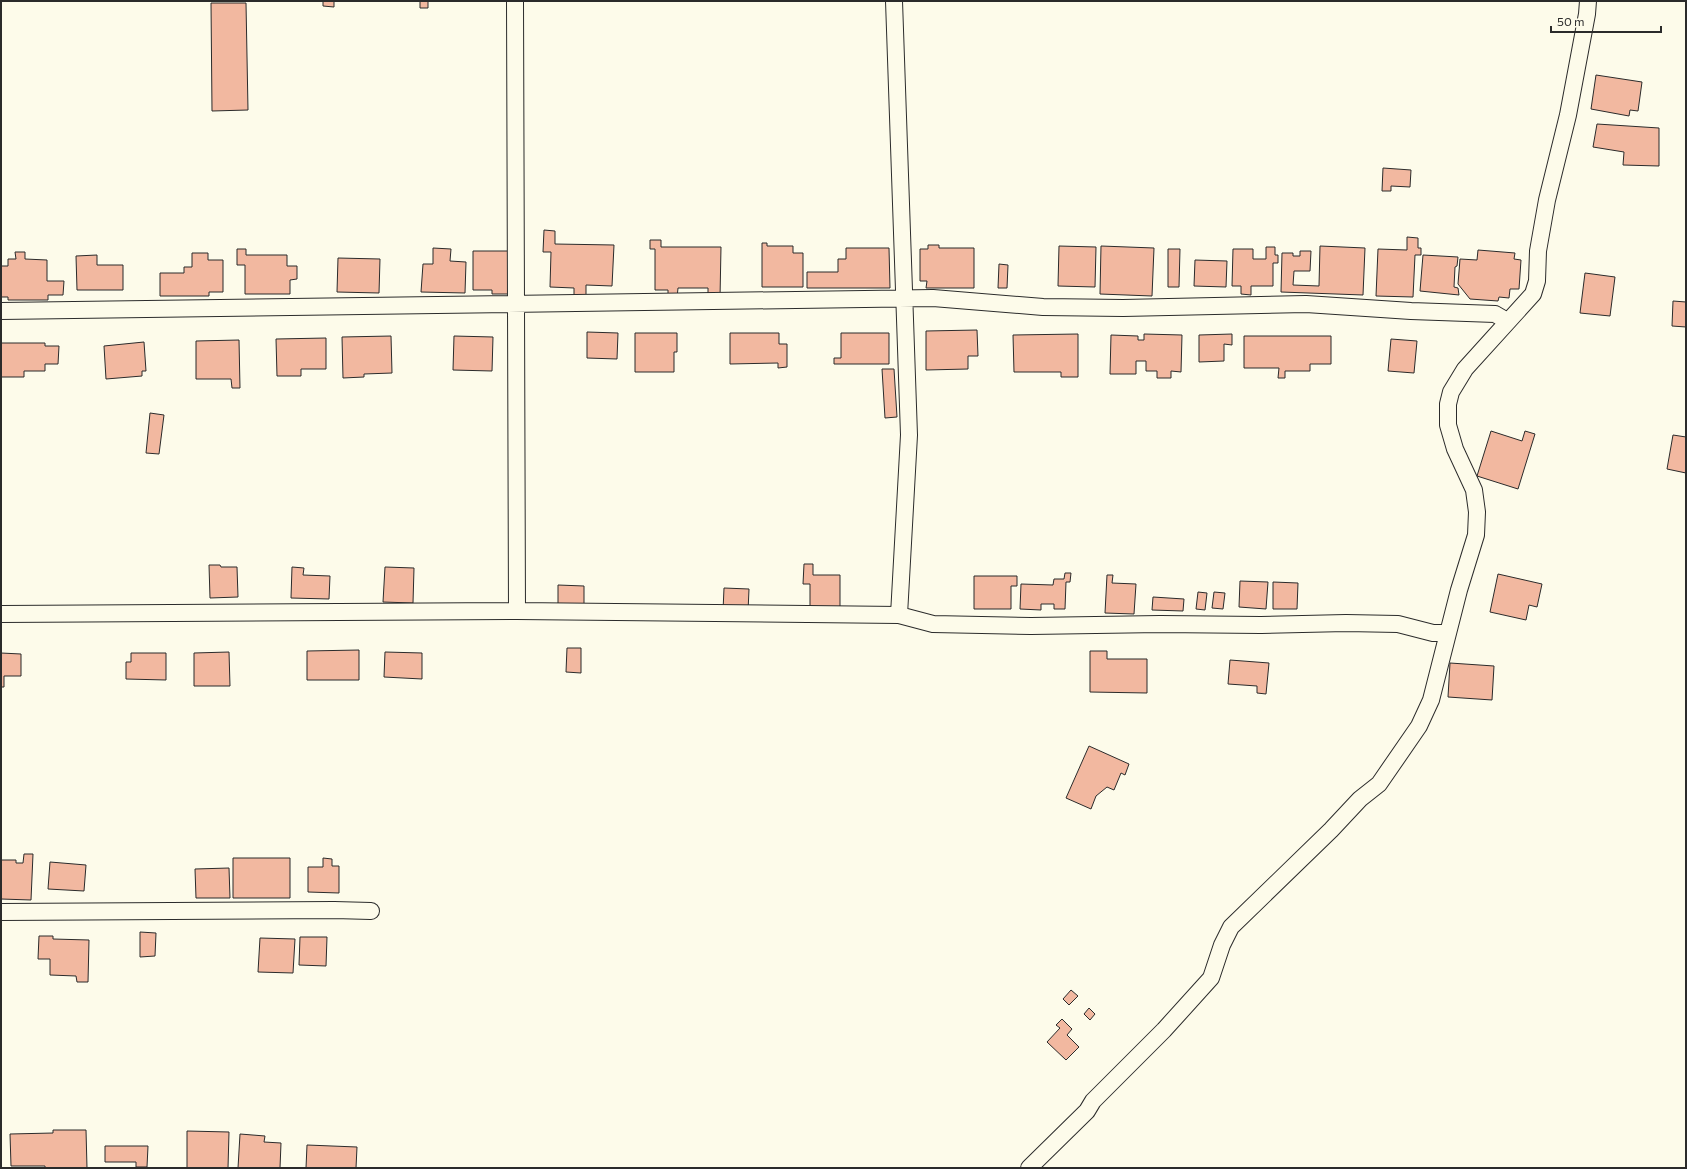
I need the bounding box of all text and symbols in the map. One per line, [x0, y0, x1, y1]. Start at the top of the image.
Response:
scale bar [1551, 8, 1661, 34]
text: 50 m [1557, 14, 1585, 28]

